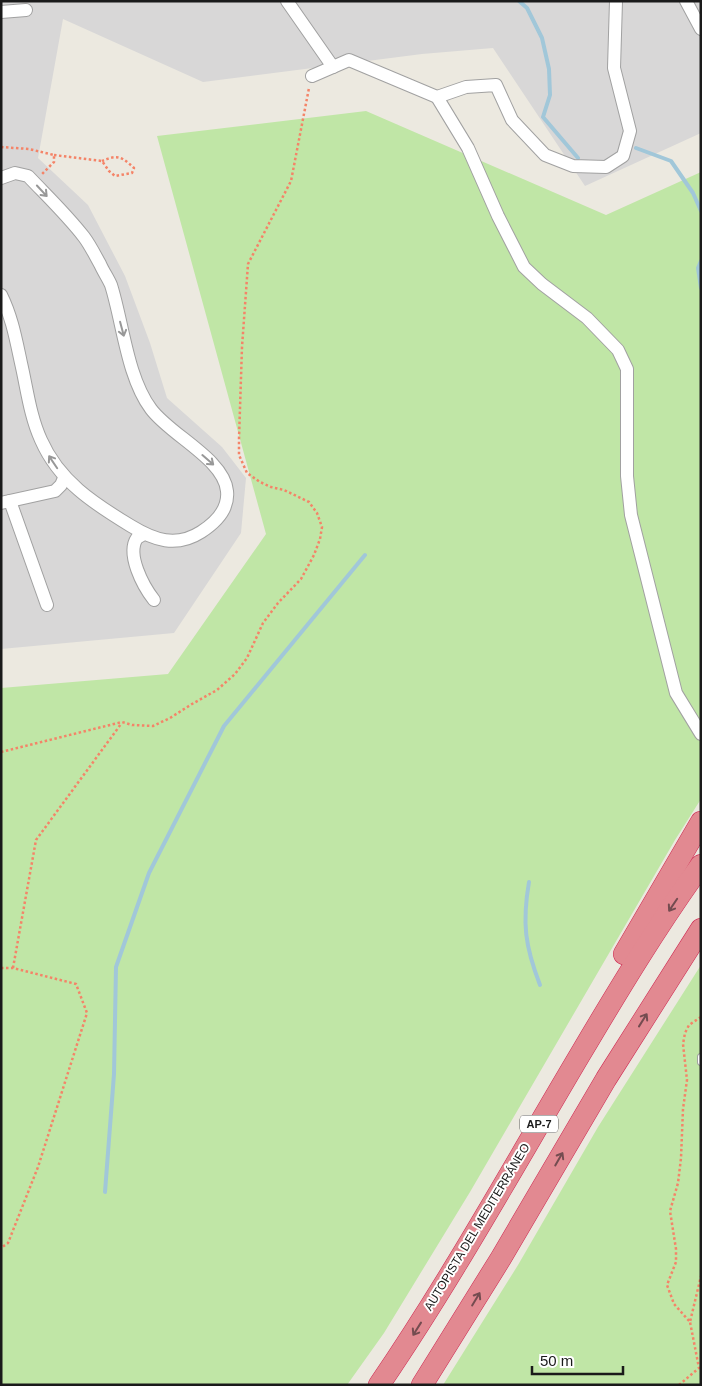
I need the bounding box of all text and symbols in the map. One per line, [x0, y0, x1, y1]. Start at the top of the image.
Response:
one-way arrow [36, 185, 48, 198]
one-way arrow [117, 321, 127, 337]
one-way arrow [201, 454, 214, 465]
one-way arrow [48, 455, 59, 469]
one-way arrow [668, 898, 678, 912]
one-way arrow [638, 1013, 648, 1027]
road number: AP-7 [520, 1116, 558, 1132]
street label: AUTOPISTA DEL MEDITERRÁNEO [421, 1140, 533, 1313]
one-way arrow [554, 1152, 564, 1167]
one-way arrow [472, 1292, 482, 1306]
one-way arrow [411, 1321, 421, 1335]
scale bar [532, 1344, 623, 1376]
text: 50 m [540, 1352, 573, 1369]

